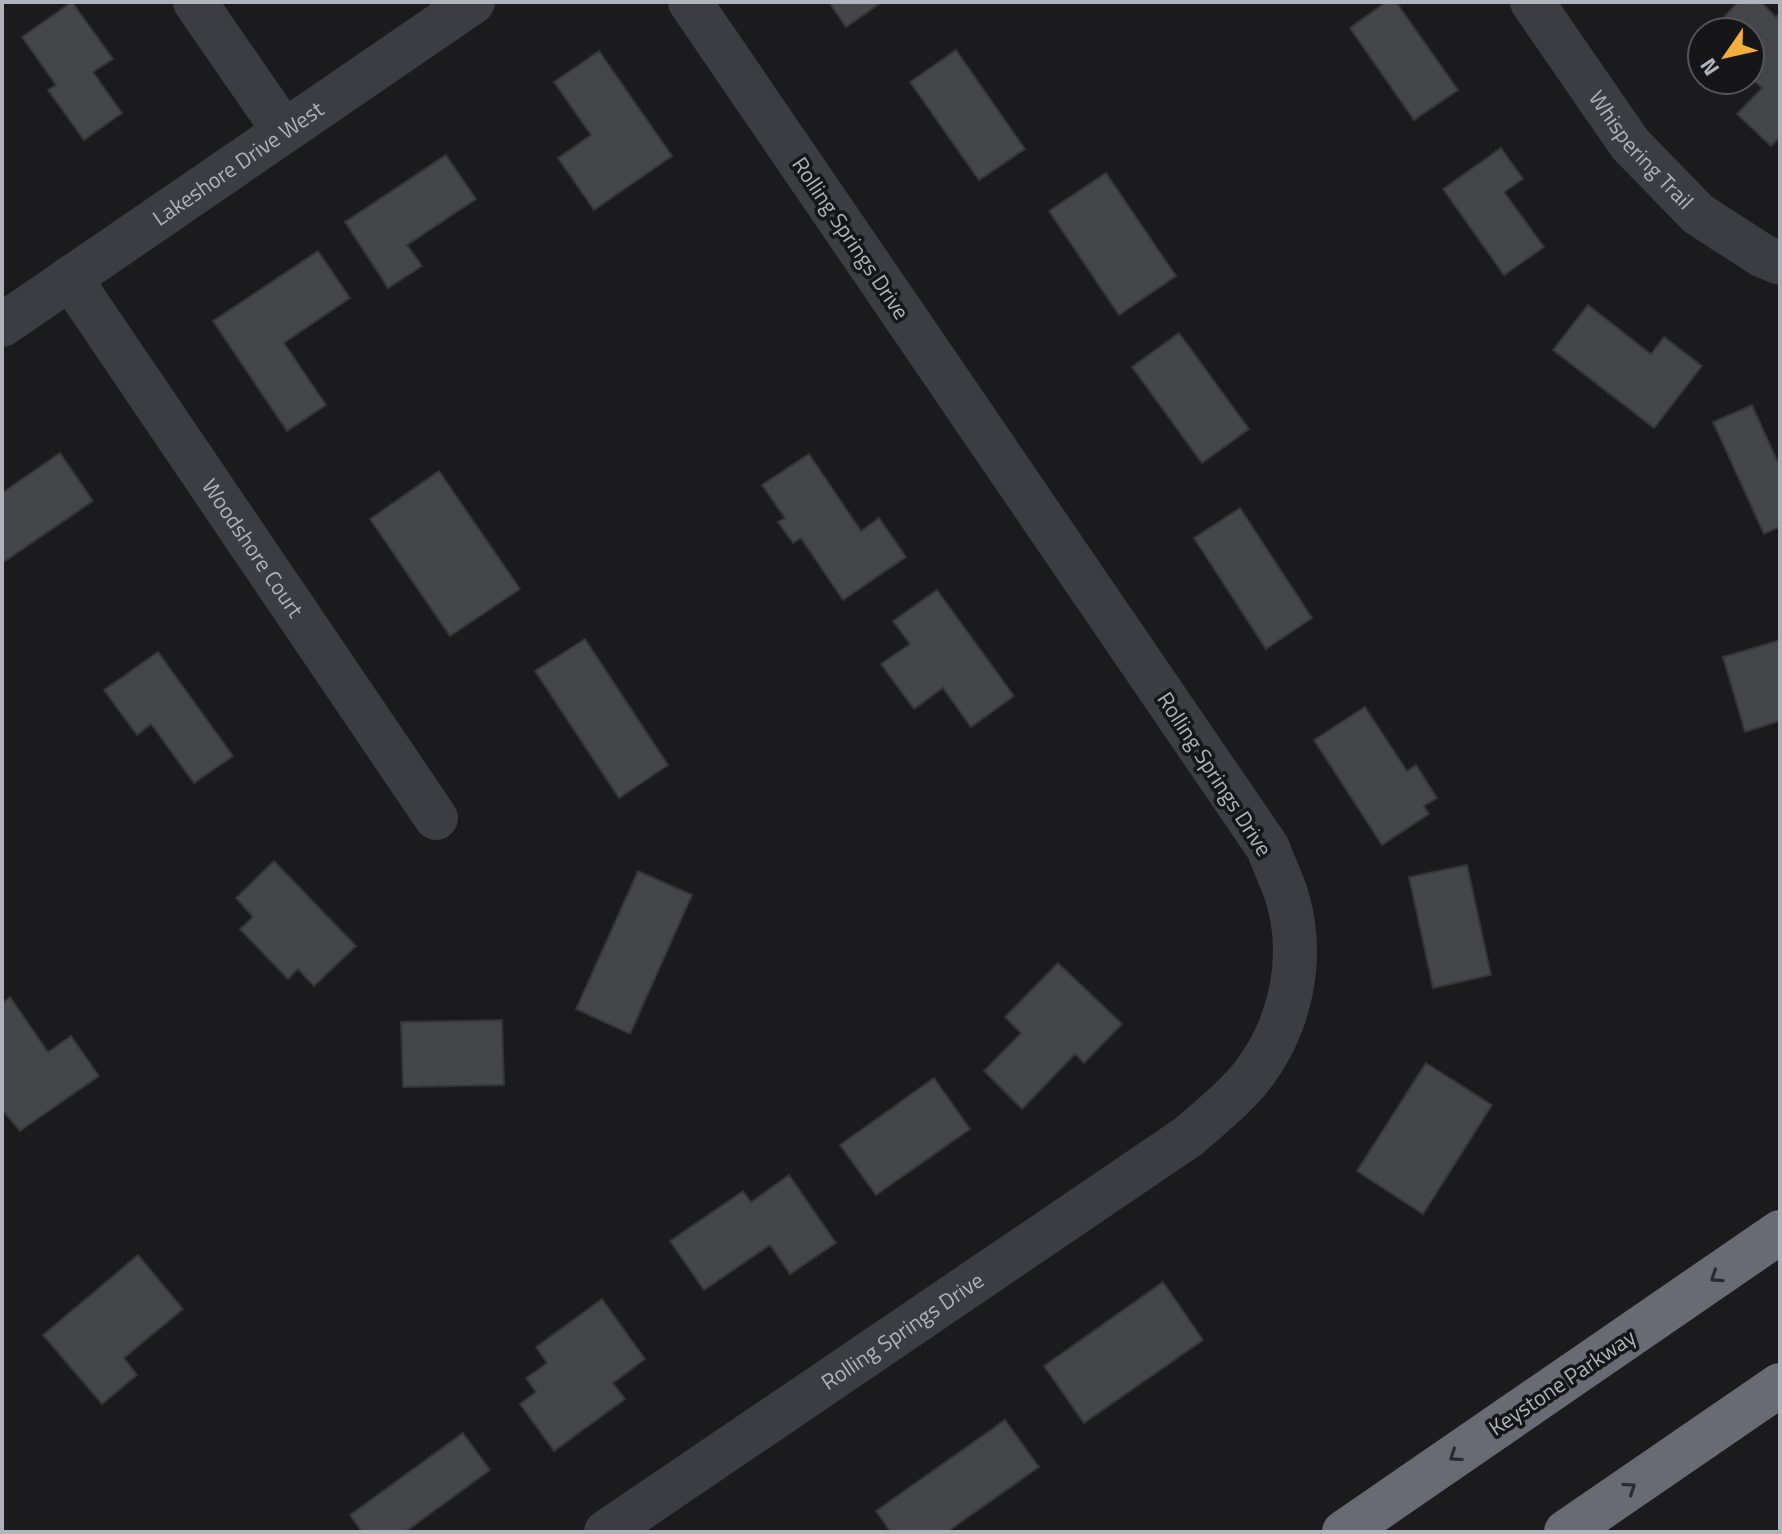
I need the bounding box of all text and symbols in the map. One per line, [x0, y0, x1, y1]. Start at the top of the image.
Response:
north arrow [1686, 16, 1766, 96]
text: N [1691, 51, 1728, 83]
street label: Whispering Trail [1581, 83, 1702, 217]
street label: Lakeshore Drive West [145, 92, 331, 234]
street label: Rolling Springs Drive [784, 150, 918, 326]
street label: Woodshore Court [194, 472, 312, 624]
street label: Rolling Springs Drive [1149, 685, 1281, 863]
street label: Rolling Springs Drive [814, 1263, 990, 1398]
one-way arrow [1710, 1267, 1724, 1282]
street label: Keystone Parkway [1482, 1320, 1643, 1444]
one-way arrow [1450, 1446, 1464, 1461]
one-way arrow [1622, 1483, 1636, 1498]

